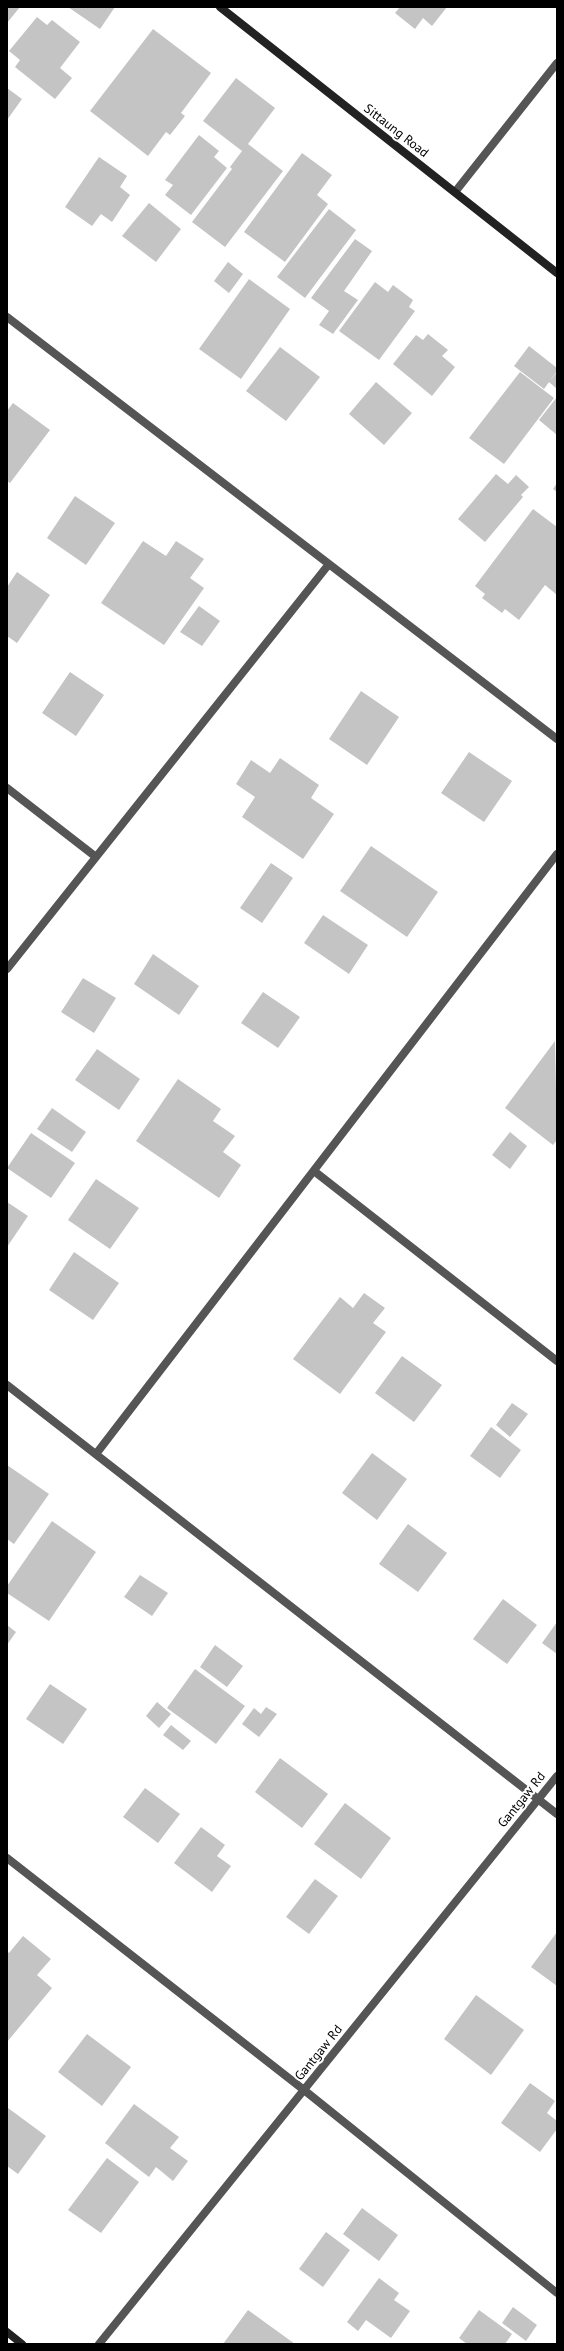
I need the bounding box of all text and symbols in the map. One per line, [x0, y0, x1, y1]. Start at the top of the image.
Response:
street label: Sittaung Road [361, 101, 431, 161]
street label: Gantgaw Rd [495, 1769, 549, 1831]
street label: Gantgaw Rd [292, 2022, 346, 2084]

